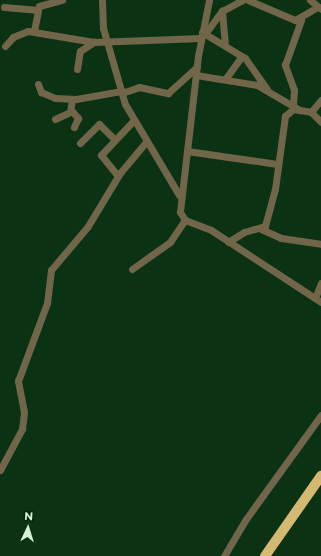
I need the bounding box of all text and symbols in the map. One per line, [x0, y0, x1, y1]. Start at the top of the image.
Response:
north arrow [8, 508, 48, 548]
text: N [24, 509, 34, 523]

